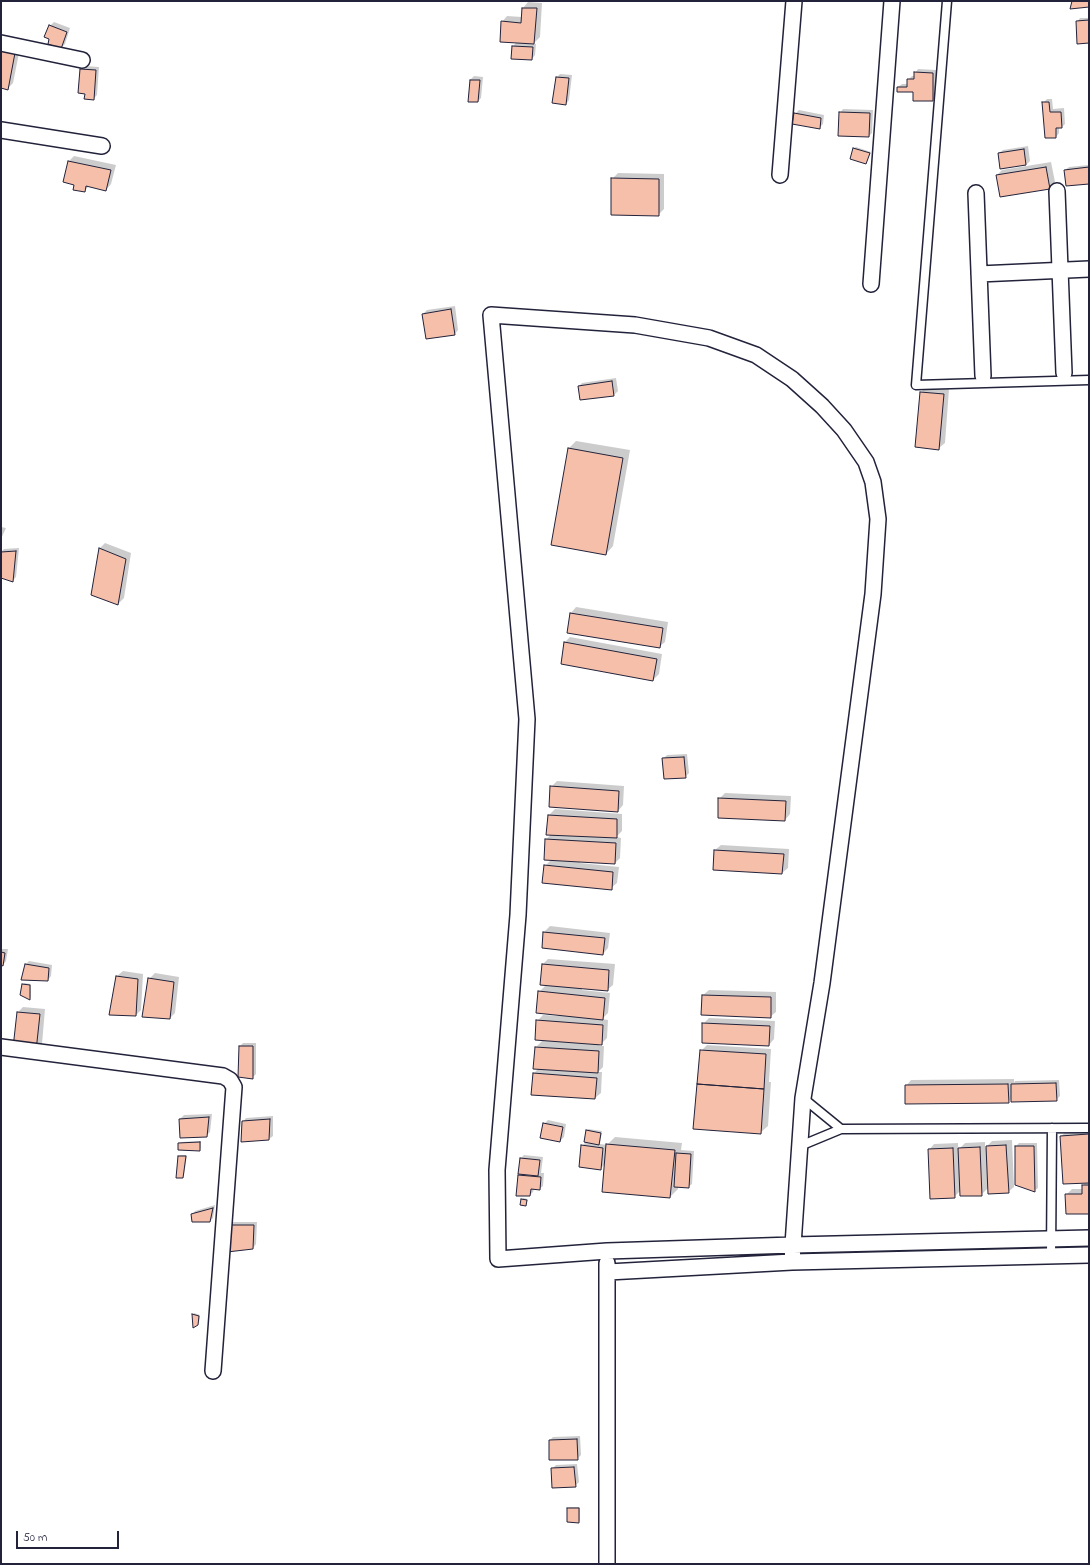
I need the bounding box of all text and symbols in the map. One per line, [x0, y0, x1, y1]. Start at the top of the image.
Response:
scale bar [18, 1523, 121, 1549]
text: 50 m [23, 1529, 47, 1547]

